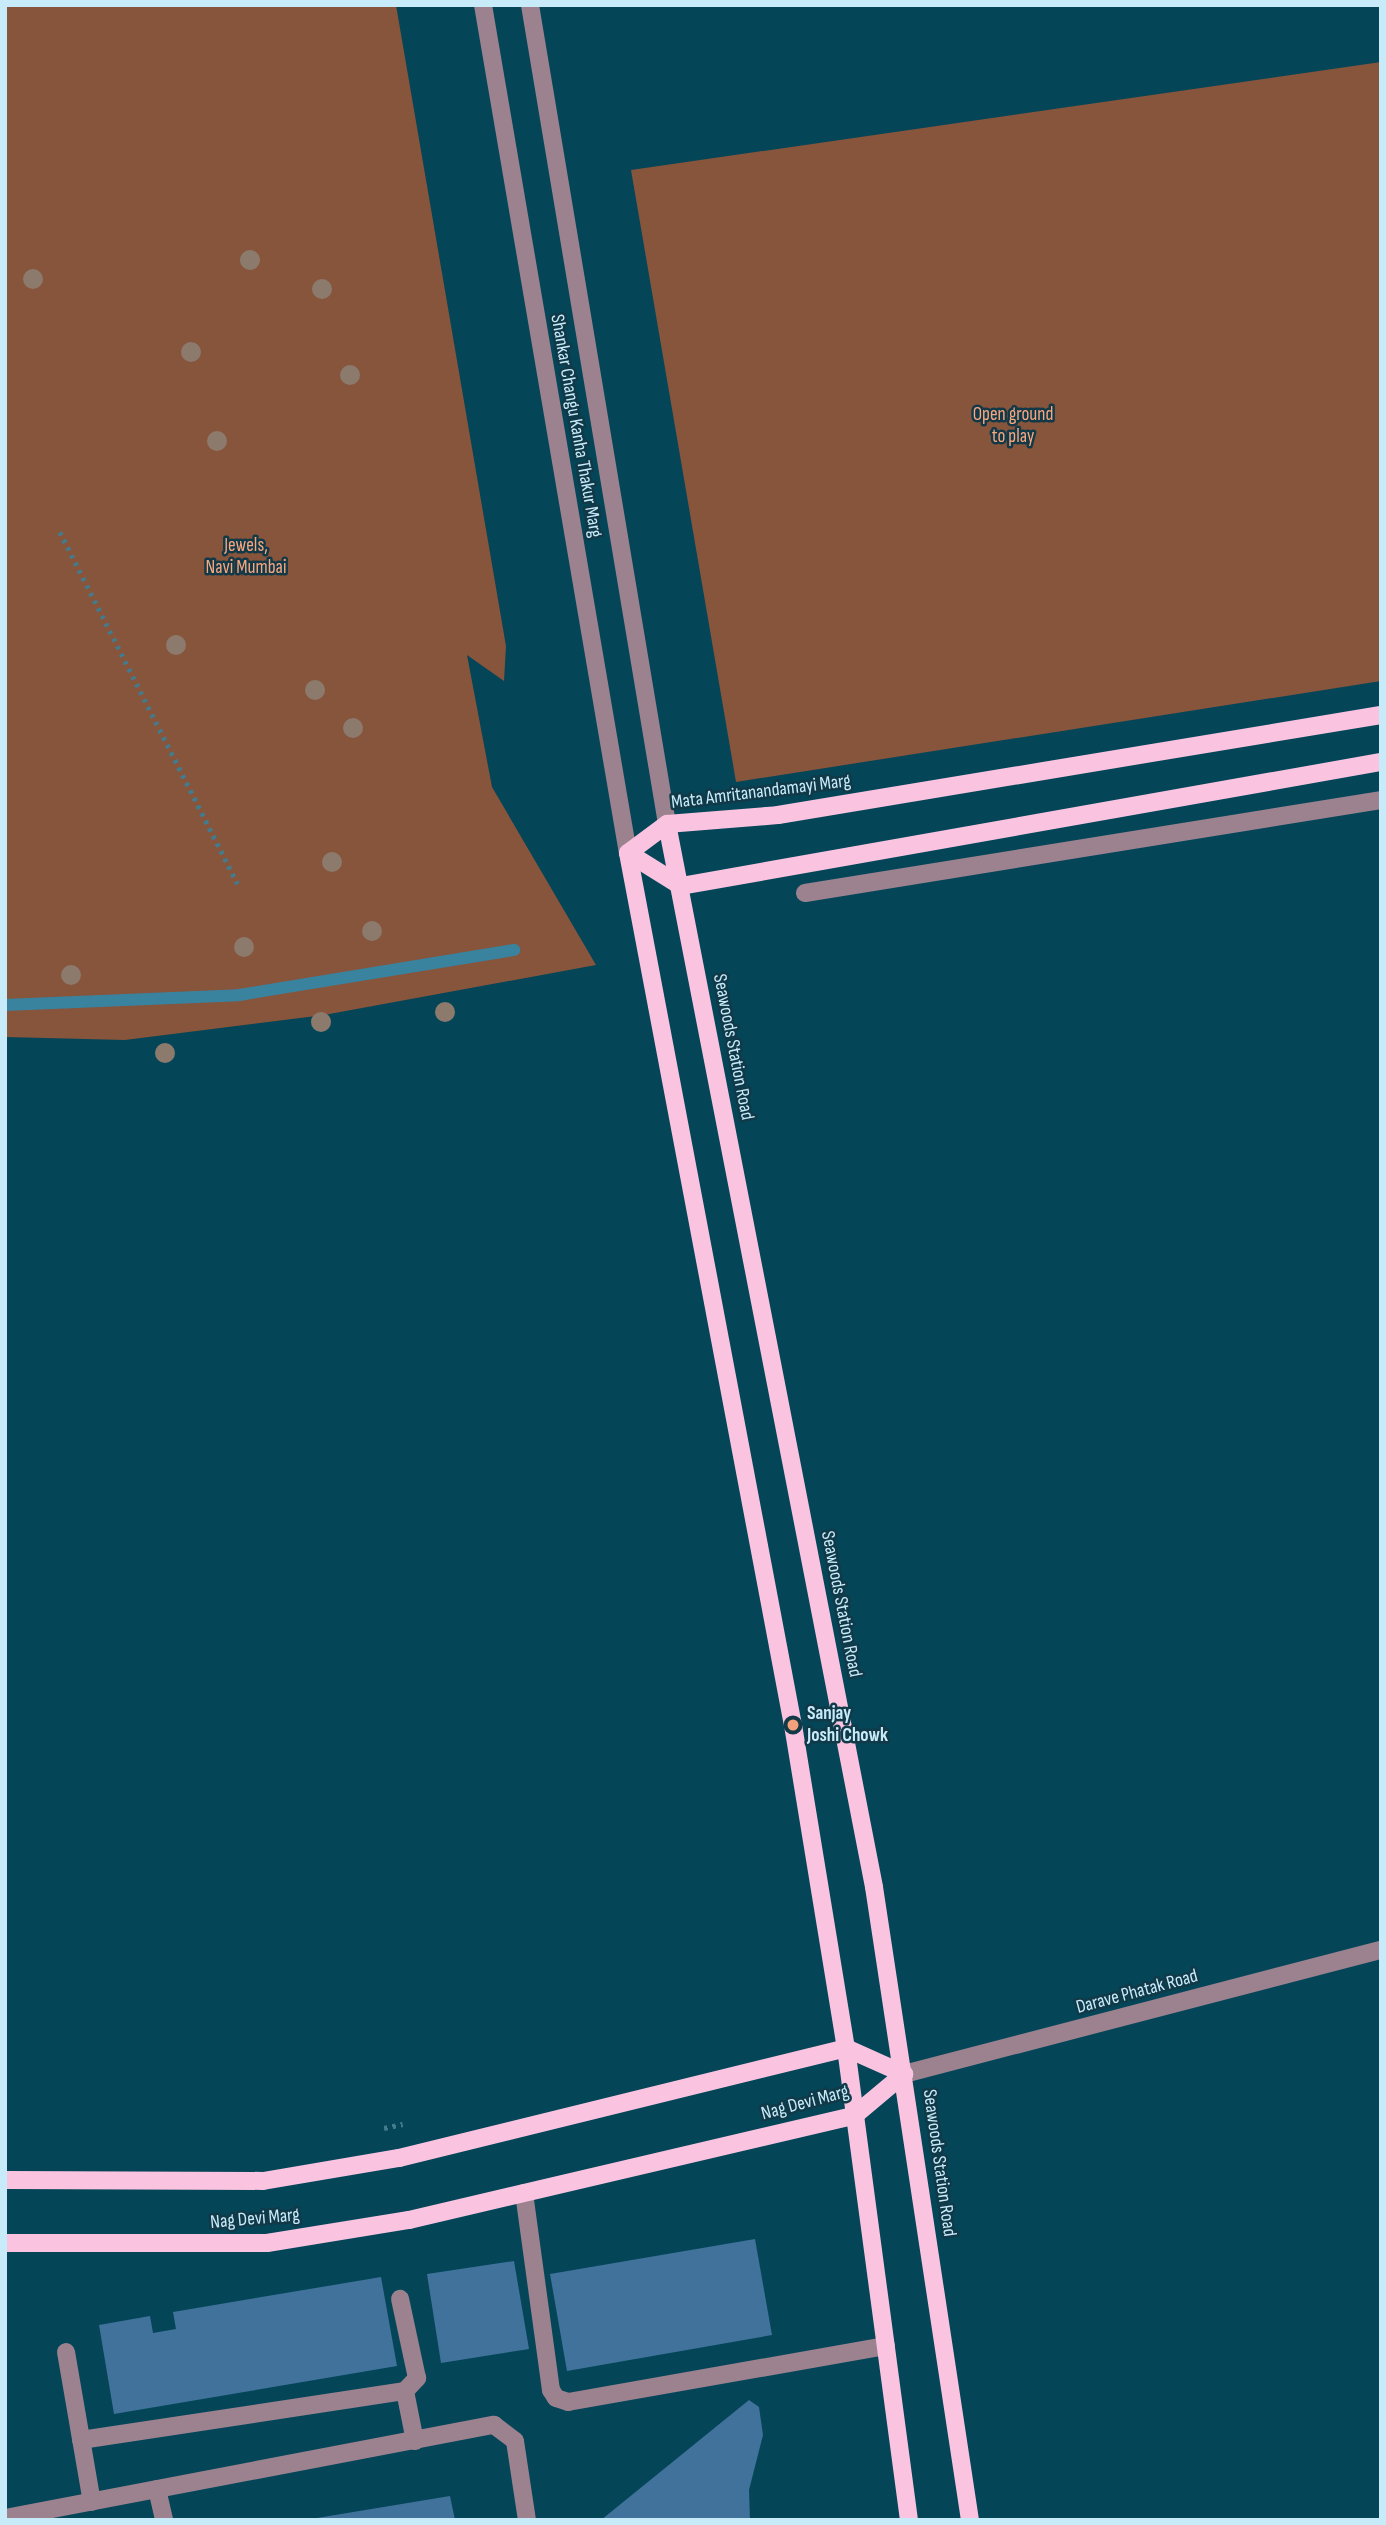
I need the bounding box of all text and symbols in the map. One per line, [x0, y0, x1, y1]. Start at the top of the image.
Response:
street label: Shankar Changu Kanha Thakur Marg [545, 313, 607, 539]
park label: Open ground to play [973, 404, 1053, 448]
park label: Jewels, Navi Mumbai [206, 535, 286, 579]
street label: Mata Amritanandamayi Marg [670, 770, 852, 814]
street label: Seawoods Station Road [708, 972, 758, 1122]
street label: Seawoods Station Road [816, 1529, 866, 1679]
place label: Sanjay Joshi Chowk [807, 1703, 888, 1747]
marker: Sanjay Joshi Chowk [785, 1717, 801, 1733]
street label: Darave Phatak Road [1074, 1965, 1200, 2019]
street label: Nag Devi Marg [759, 2080, 851, 2126]
street label: Seawoods Station Road [917, 2088, 961, 2238]
street label: Nag Devi Marg [209, 2204, 301, 2234]

